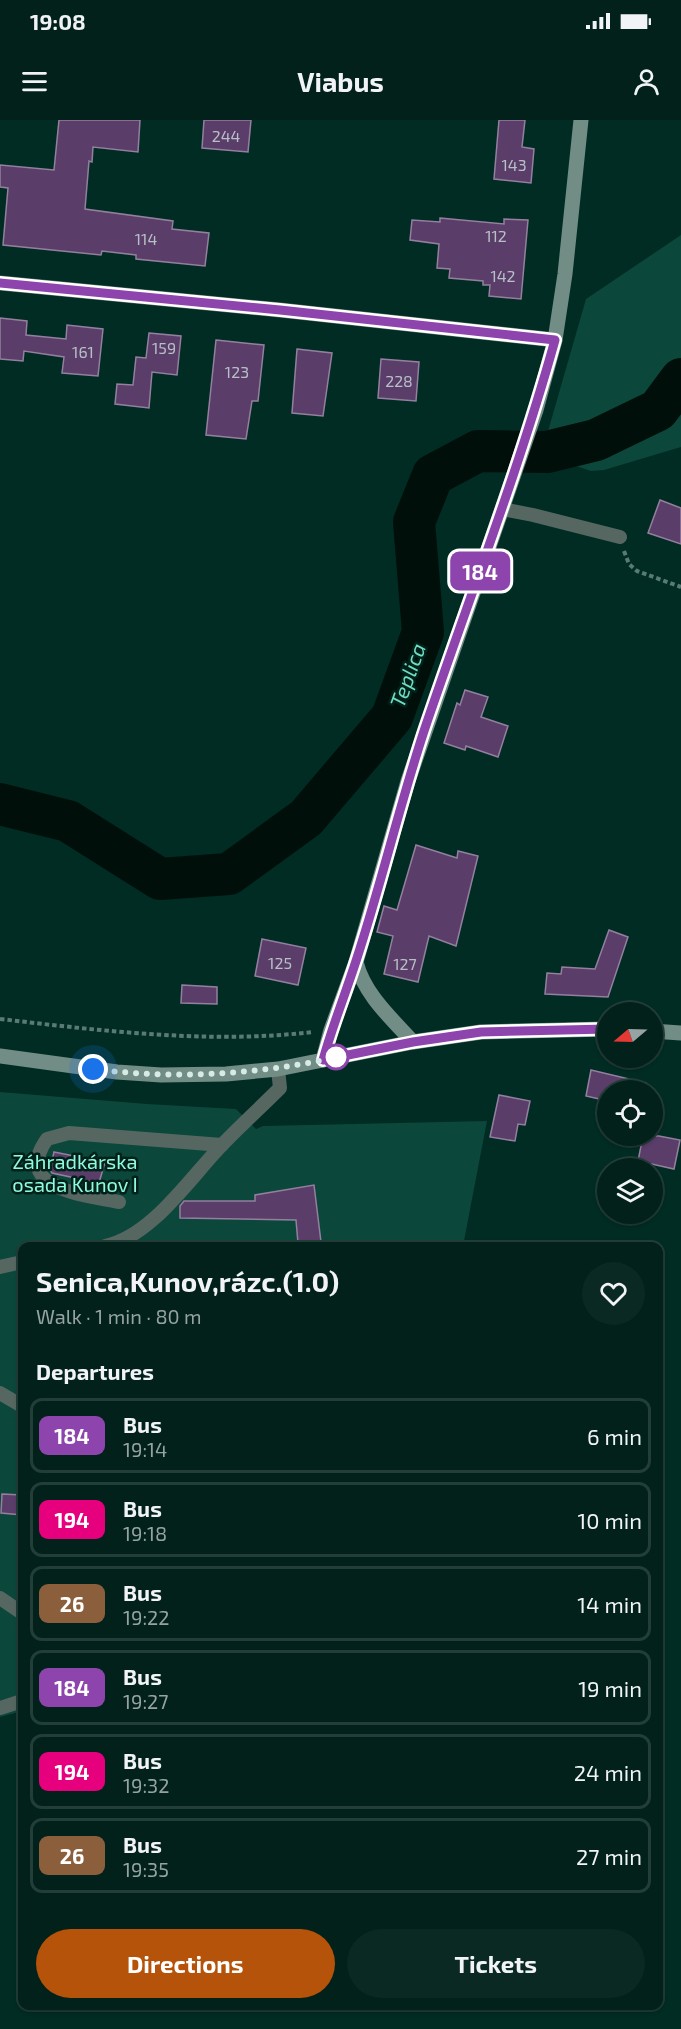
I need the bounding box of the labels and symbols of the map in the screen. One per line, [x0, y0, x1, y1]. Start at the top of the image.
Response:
house number: 244 [212, 126, 240, 145]
house number: 143 [501, 155, 527, 174]
house number: 112 [485, 226, 507, 245]
house number: 114 [135, 229, 157, 248]
house number: 142 [490, 266, 516, 285]
house number: 159 [152, 338, 176, 357]
house number: 161 [72, 342, 94, 361]
house number: 123 [225, 362, 249, 381]
house number: 228 [385, 371, 413, 390]
line badge: 184 [446, 552, 514, 590]
water label: Teplica [384, 639, 430, 711]
house number: 125 [268, 953, 292, 972]
house number: 127 [393, 954, 417, 973]
north arrow [597, 1002, 663, 1068]
unlabelled marker [323, 1044, 349, 1070]
your location [78, 1054, 108, 1084]
park label: Záhradkárska osada Kunov I [12, 1149, 138, 1196]

